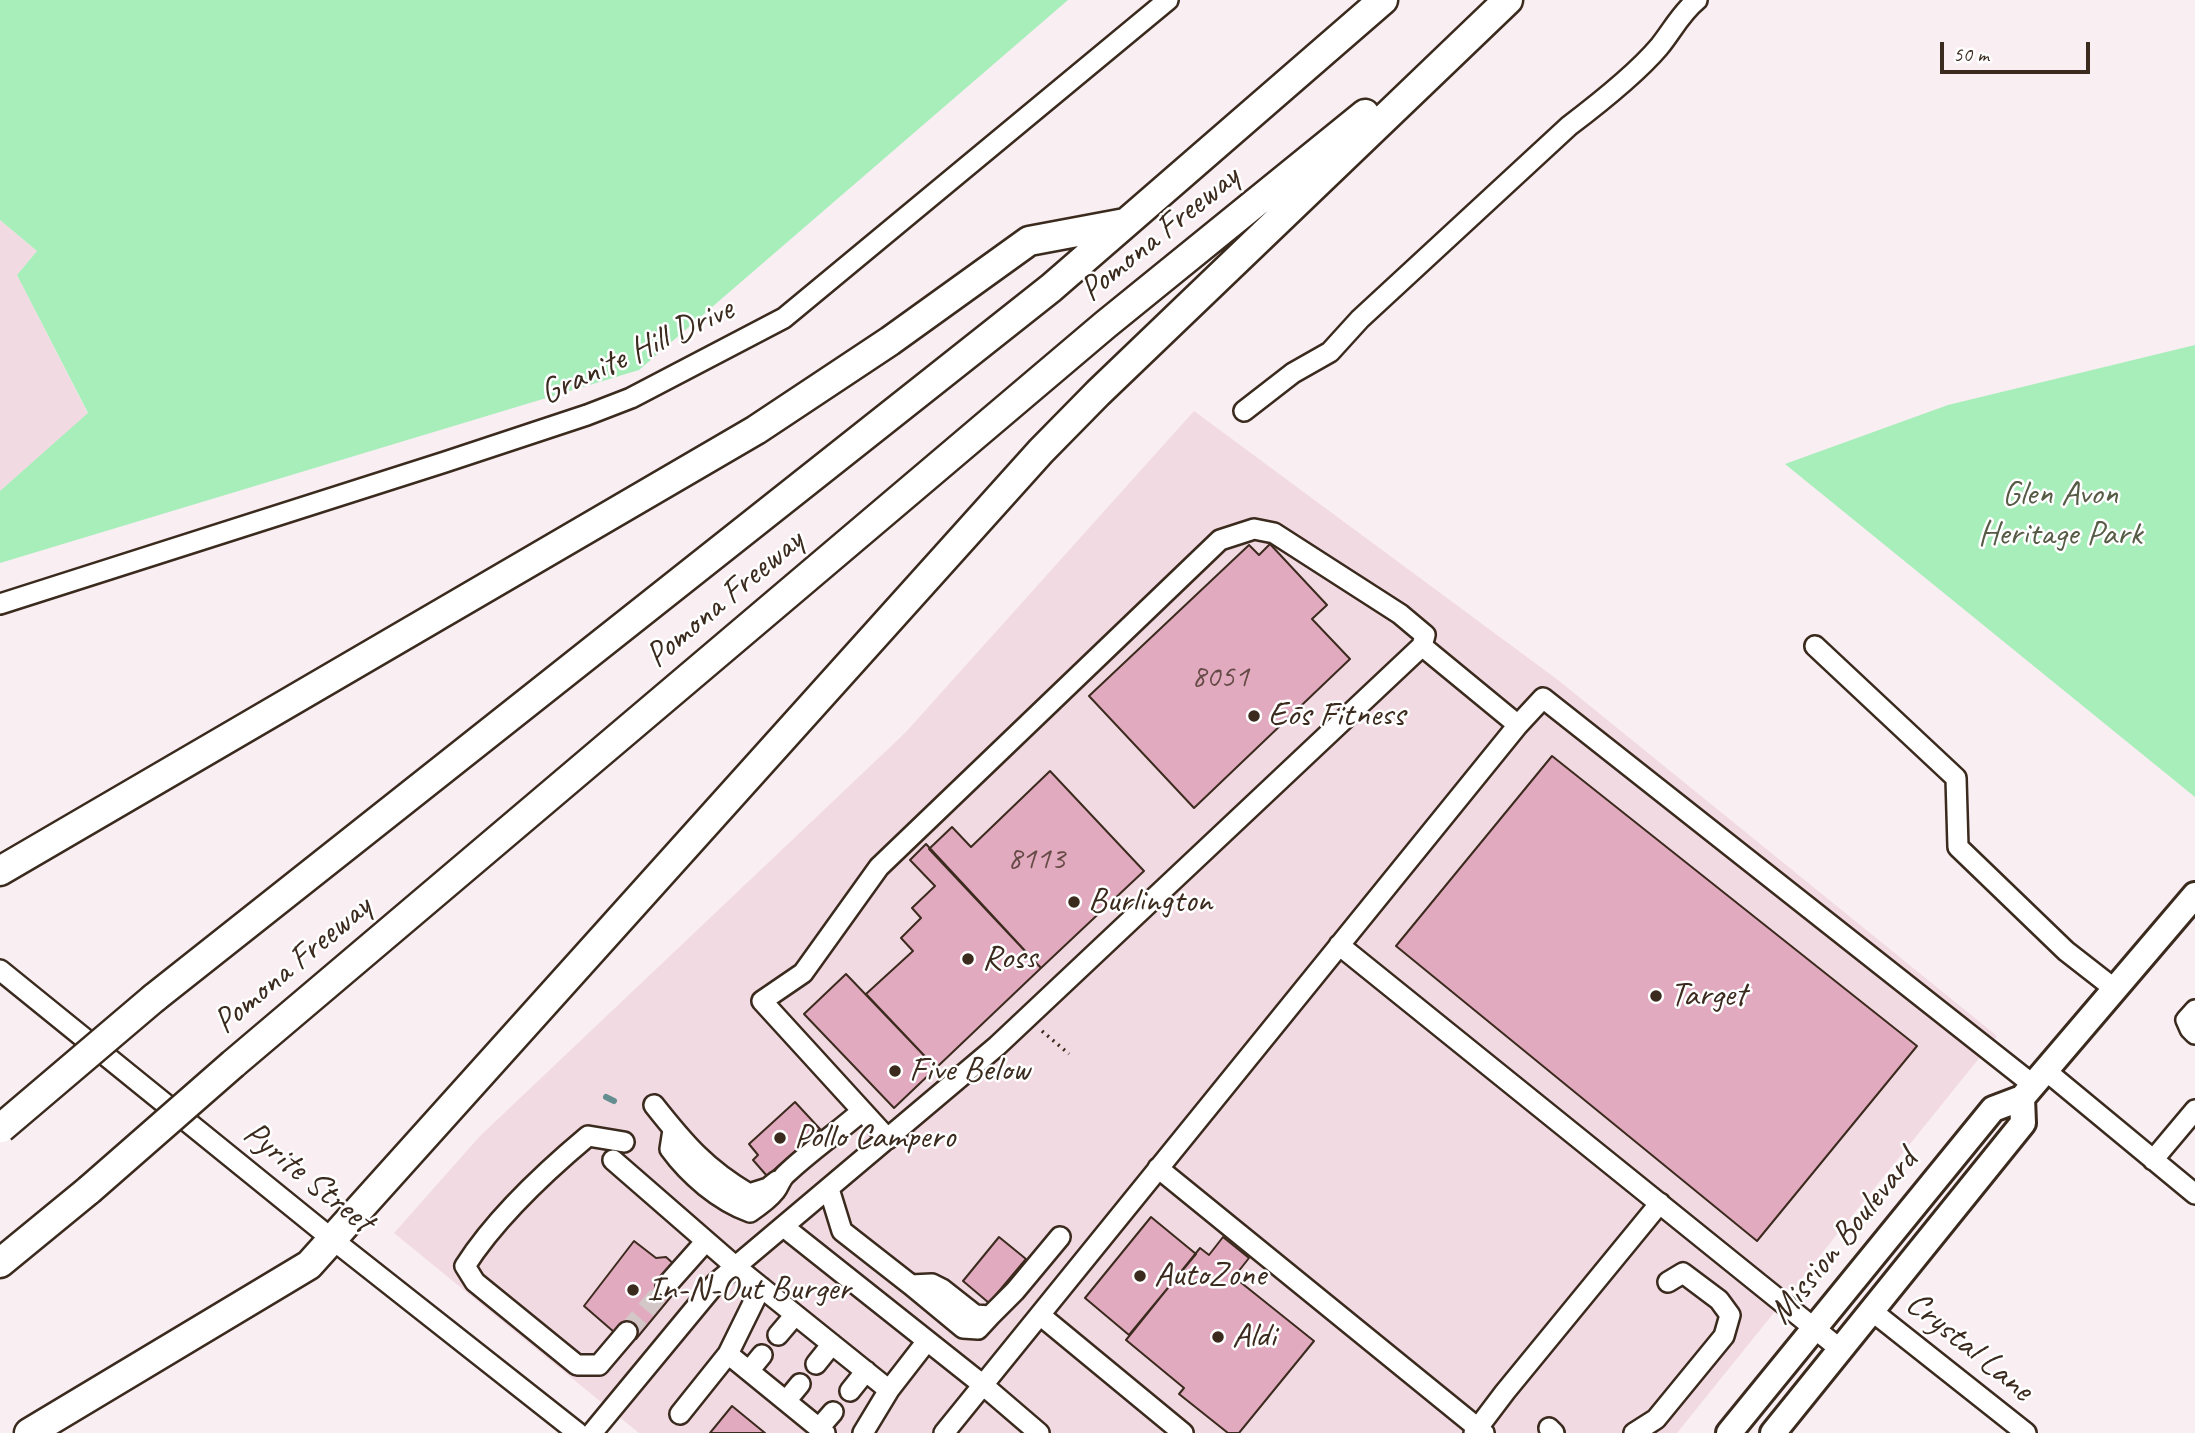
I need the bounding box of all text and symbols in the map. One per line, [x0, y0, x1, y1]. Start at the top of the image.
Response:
scale bar [1943, 28, 2094, 72]
text: 50 m [1953, 41, 1989, 67]
street label: Pomona Freeway [1072, 157, 1248, 311]
street label: Granite Hill Drive [534, 289, 740, 415]
park label: Glen Avon Heritage Park [1978, 474, 2142, 556]
street label: Pomona Freeway [637, 521, 813, 677]
house number: 8051 [1191, 659, 1249, 697]
place label: Eōs Fitness [1268, 695, 1405, 737]
marker: Eōs Fitness [1246, 708, 1262, 724]
house number: 8113 [1007, 841, 1065, 879]
place label: Burlington [1088, 881, 1212, 923]
street label: Pomona Freeway [205, 887, 381, 1043]
marker: Burlington [1066, 894, 1082, 910]
place label: Ross [982, 938, 1037, 980]
marker: Ross [960, 951, 976, 967]
place label: Target [1670, 975, 1746, 1017]
marker: Target [1648, 988, 1664, 1004]
place label: Five Below [909, 1050, 1030, 1092]
marker: Five Below [887, 1063, 903, 1079]
street label: Pyrite Street [235, 1113, 381, 1243]
place label: Pollo Campero [794, 1117, 955, 1159]
marker: Pollo Campero [772, 1130, 788, 1146]
street label: Mission Boulevard [1761, 1141, 1927, 1333]
place label: AutoZone [1154, 1255, 1266, 1297]
marker: AutoZone [1132, 1268, 1148, 1284]
place label: In-N-Out Burger [647, 1269, 851, 1311]
marker: In-N-Out Burger [625, 1282, 641, 1298]
street label: Crystal Lane [1897, 1283, 2041, 1411]
place label: Aldi [1232, 1316, 1276, 1358]
marker: Aldi [1210, 1329, 1226, 1345]

